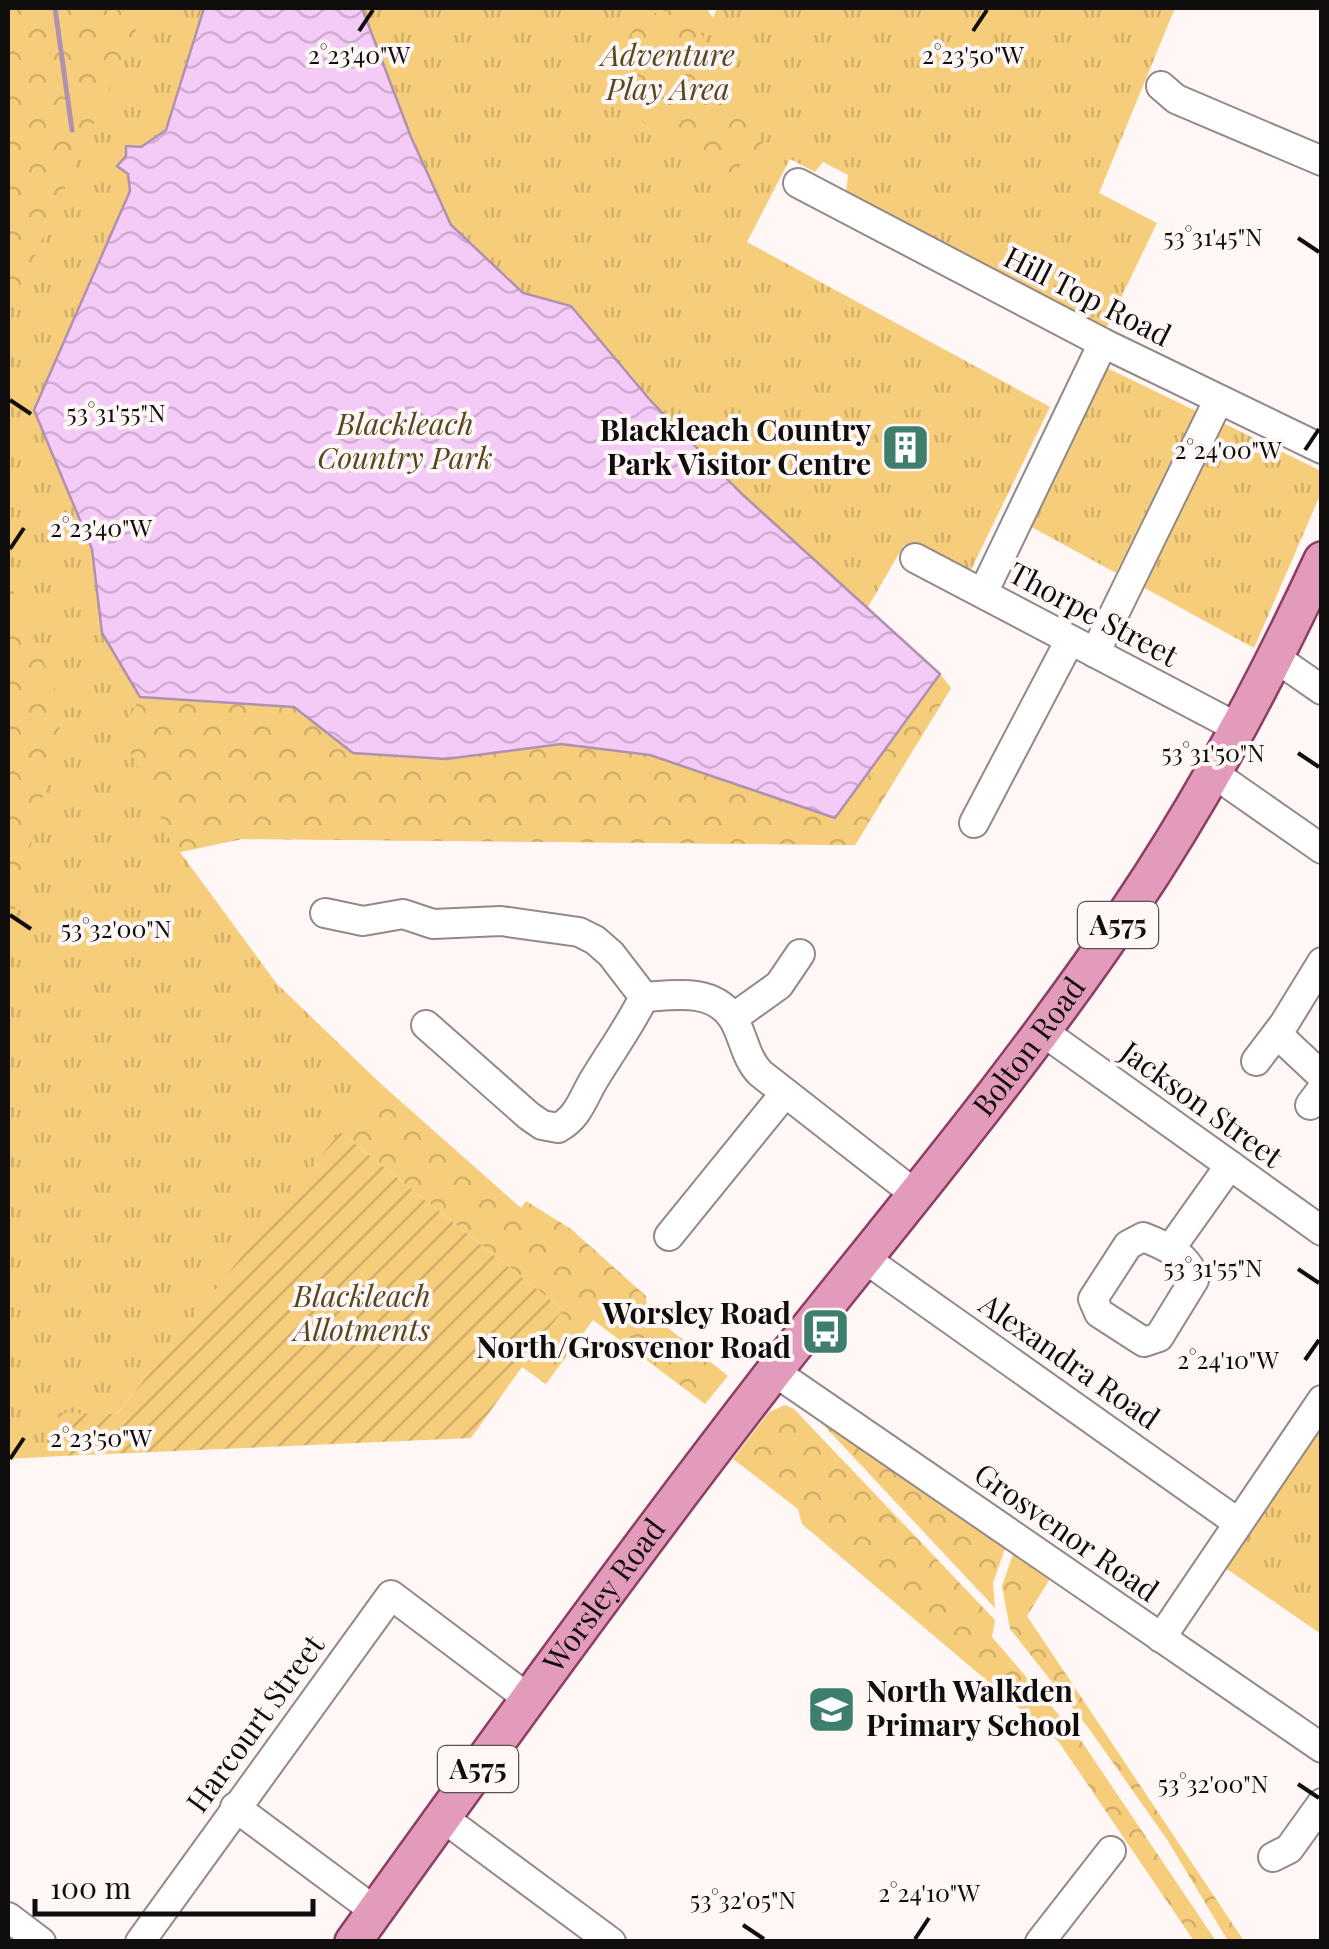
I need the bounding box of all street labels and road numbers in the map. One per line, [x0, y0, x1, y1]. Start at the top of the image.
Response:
street label: Hill Top Road [998, 236, 1178, 354]
street label: Thorpe Street [1002, 552, 1186, 675]
road number: A575 [1078, 902, 1158, 948]
street label: Bolton Road [963, 969, 1093, 1124]
street label: Jackson Street [1112, 1031, 1291, 1176]
street label: Alexandra Road [971, 1283, 1168, 1437]
street label: Grosvenor Road [967, 1453, 1167, 1610]
street label: Worsley Road [532, 1510, 673, 1680]
street label: Harcourt Street [176, 1626, 333, 1820]
road number: A575 [438, 1746, 518, 1792]

